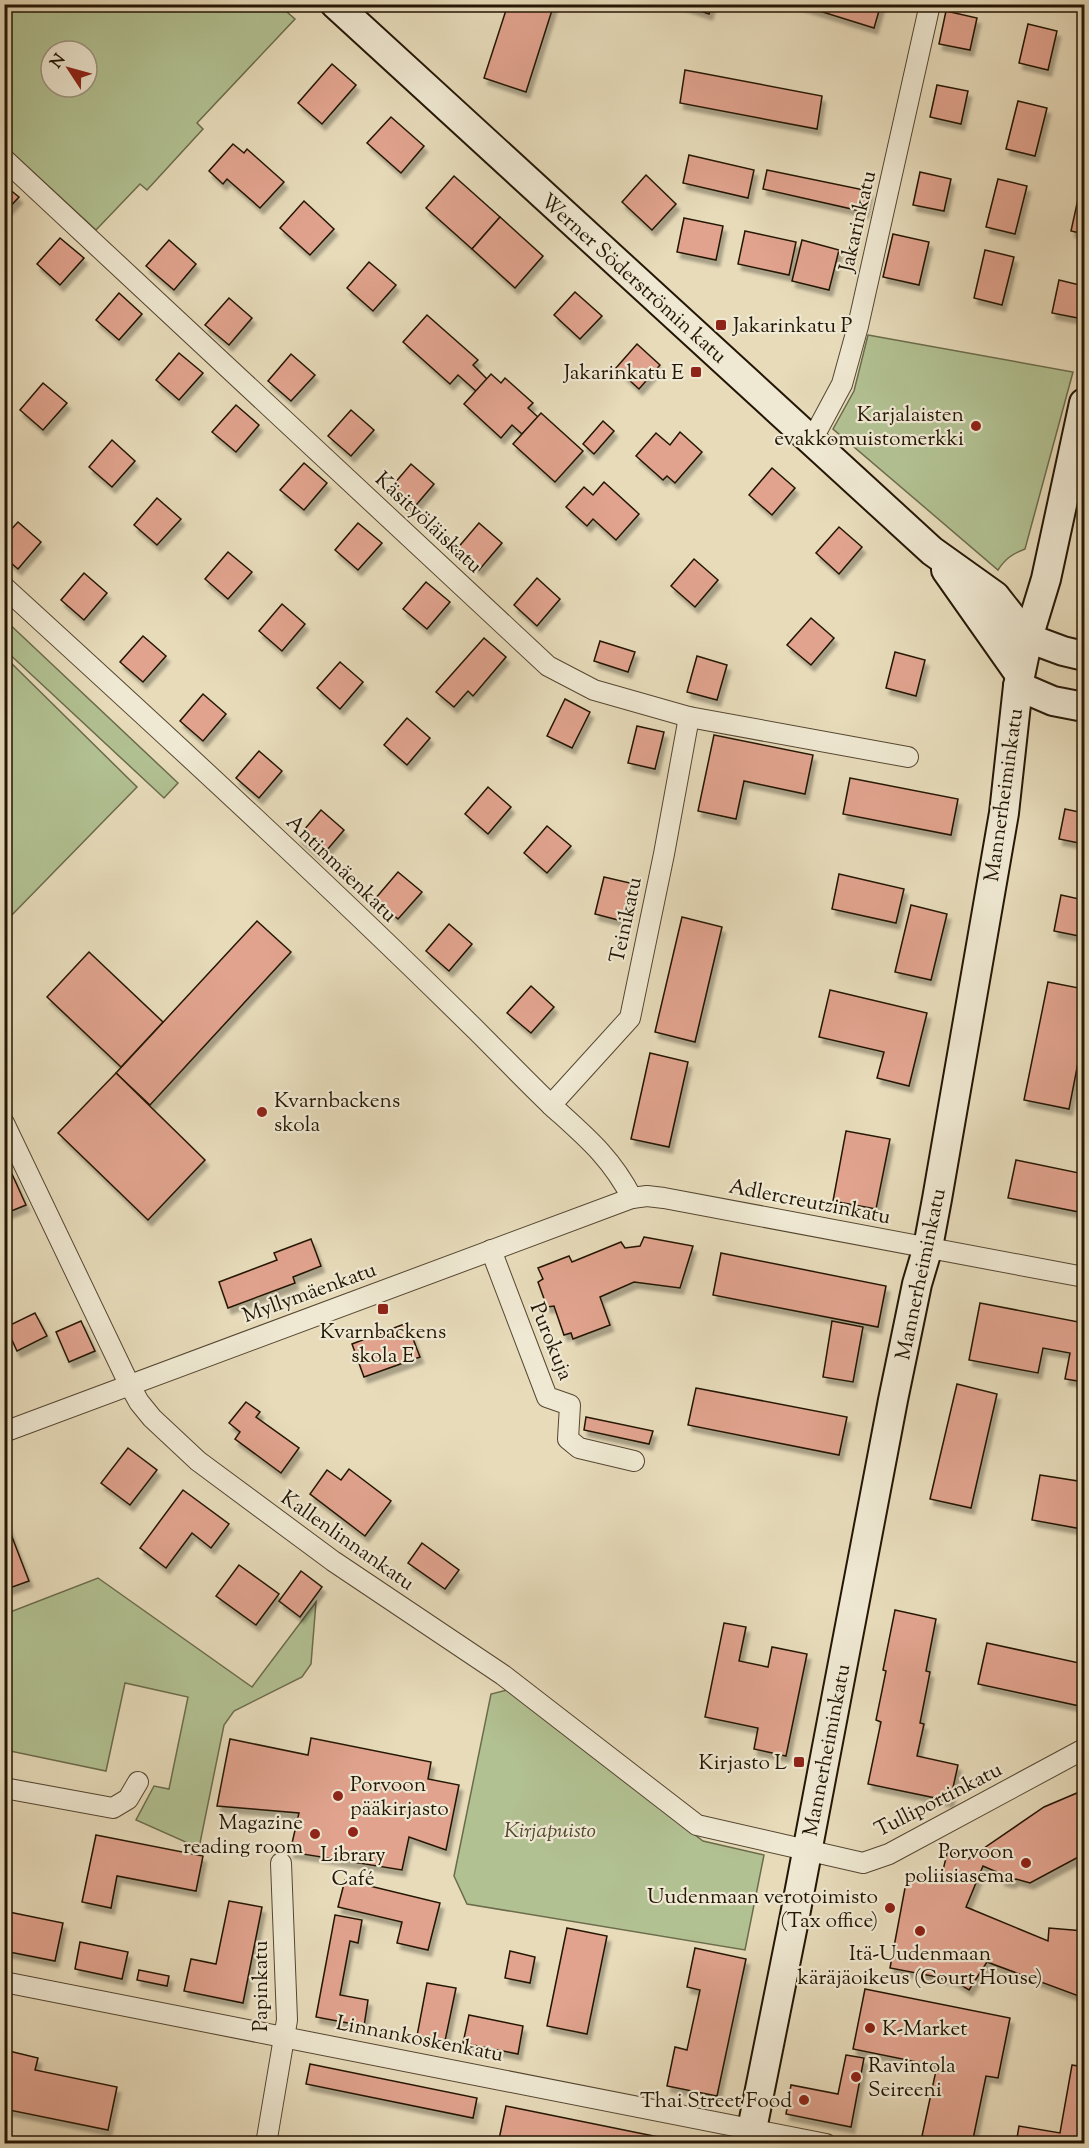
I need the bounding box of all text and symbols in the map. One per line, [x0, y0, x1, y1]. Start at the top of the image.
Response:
north arrow [39, 39, 99, 99]
text: N [46, 50, 72, 74]
street label: Jakarinkatu [833, 168, 885, 276]
street label: Werner Söderströmin katu [533, 187, 733, 372]
place label: Jakarinkatu P [732, 312, 853, 342]
marker: Jakarinkatu P [714, 318, 728, 332]
place label: Jakarinkatu E [563, 359, 684, 389]
marker: Jakarinkatu E [689, 365, 703, 379]
place label: Karjalaisten evakkomuistomerkki [774, 401, 964, 455]
marker: Karjalaisten evakkomuistomerkki [969, 419, 983, 433]
street label: Käsityöläiskatu [367, 466, 488, 581]
street label: Mannerheiminkatu [978, 707, 1032, 884]
street label: Antinmäenkatu [278, 809, 403, 930]
street label: Teinikatu [603, 875, 651, 966]
place label: Kvarnbackens skola [274, 1087, 400, 1141]
marker: Kvarnbackens skola [255, 1105, 269, 1119]
street label: Adlercreutzinkatu [726, 1173, 893, 1233]
street label: Mannerheiminkatu [889, 1186, 955, 1363]
street label: Myllymäenkatu [239, 1256, 381, 1332]
street label: Purokuja [521, 1298, 579, 1385]
marker: Kvarnbackens skola E [376, 1302, 390, 1316]
place label: Kvarnbackens skola E [320, 1318, 446, 1372]
street label: Kallenlinnankatu [274, 1484, 420, 1599]
street label: Mannerheiminkatu [797, 1662, 859, 1839]
place label: Kirjasto L [698, 1749, 787, 1779]
marker: Kirjasto L [792, 1755, 806, 1769]
street label: Tulliportinkatu [870, 1756, 1008, 1846]
place label: Porvoon pääkirjasto [350, 1771, 449, 1825]
marker: Porvoon pääkirjasto [331, 1789, 345, 1803]
place label: Magazine reading room [183, 1809, 303, 1863]
park label: Kirjapuisto [504, 1817, 596, 1847]
marker: Library Café [346, 1825, 360, 1839]
marker: Magazine reading room [308, 1827, 322, 1841]
place label: Porvoon poliisiasema [904, 1838, 1014, 1892]
place label: Library Café [320, 1841, 386, 1895]
marker: Porvoon poliisiasema [1019, 1856, 1033, 1870]
place label: Uudenmaan verotoimisto (Tax office) [647, 1883, 878, 1937]
marker: Uudenmaan verotoimisto (Tax office) [883, 1901, 897, 1915]
marker: Itä-Uudenmaan käräjäoikeus (Court House) [913, 1924, 927, 1938]
street label: Papinkatu [247, 1940, 277, 2032]
place label: Itä-Uudenmaan käräjäoikeus (Court House) [798, 1940, 1042, 1994]
street label: Linnankoskenkatu [333, 2009, 506, 2071]
place label: K-Market [882, 2015, 967, 2045]
marker: K-Market [863, 2021, 877, 2035]
place label: Ravintola Seireeni [868, 2052, 956, 2106]
marker: Ravintola Seireeni [849, 2070, 863, 2084]
place label: Thai Street Food [640, 2087, 792, 2117]
marker: Thai Street Food [797, 2093, 811, 2107]

